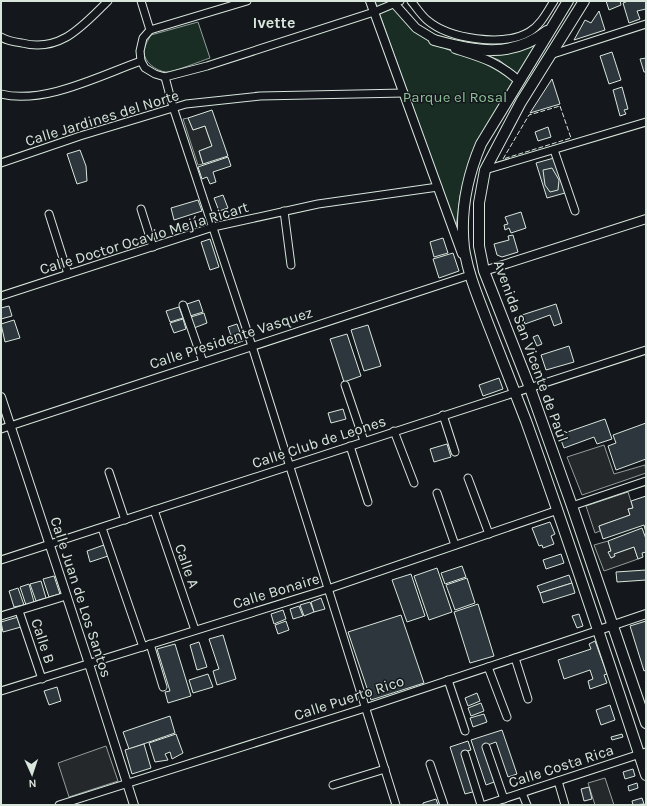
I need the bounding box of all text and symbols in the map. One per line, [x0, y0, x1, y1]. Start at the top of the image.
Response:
district label: Ivette [253, 13, 295, 32]
street label: Calle Jardines del Norte [23, 86, 181, 150]
park label: Parque el Rosal [403, 88, 507, 106]
street label: Calle Doctor Ocavio Mejía Ricart [37, 198, 251, 278]
street label: Avenida San Vicente de Paúl [490, 258, 572, 444]
street label: Calle Presidente Vasquez [147, 303, 315, 373]
street label: Calle Club de Leones [250, 412, 388, 472]
street label: Calle Juan de Los Santos [46, 514, 116, 680]
street label: Calle A [171, 541, 203, 591]
street label: Calle Bonaire [231, 569, 321, 613]
street label: Calle B [27, 616, 59, 666]
street label: Calle Puerto Rico [292, 672, 406, 724]
street label: Calle Costa Rica [506, 741, 616, 791]
north arrow [12, 754, 52, 794]
text: N [28, 777, 37, 790]

